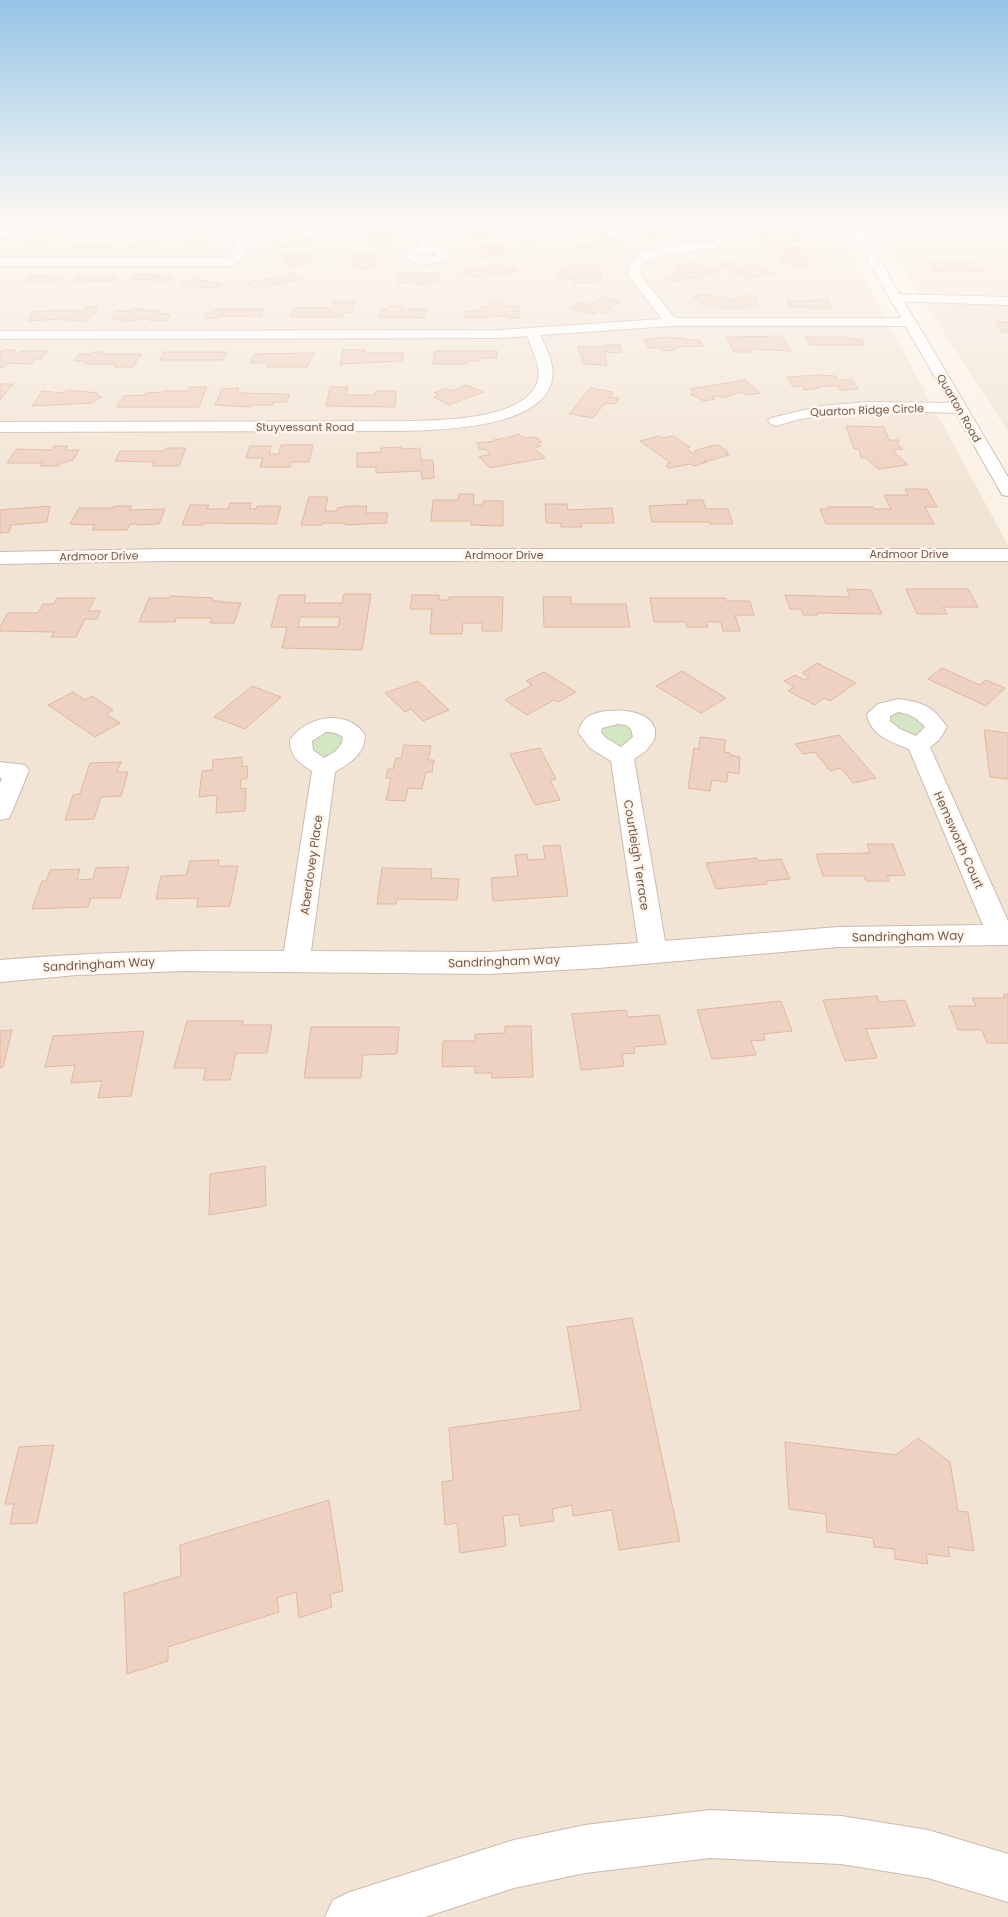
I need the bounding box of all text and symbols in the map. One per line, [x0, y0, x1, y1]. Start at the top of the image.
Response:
street label: Quarton Road [933, 371, 985, 445]
street label: Quarton Ridge Circle [810, 400, 924, 420]
street label: Stuyvessant Road [256, 419, 354, 435]
street label: Ardmoor Drive [870, 546, 949, 562]
street label: Ardmoor Drive [59, 547, 139, 565]
street label: Ardmoor Drive [465, 547, 544, 563]
street label: Hemsworth Court [930, 789, 988, 891]
street label: Courtleigh Terrace [620, 799, 654, 911]
street label: Aberdovey Place [296, 814, 326, 916]
street label: Sandringham Way [852, 927, 964, 945]
street label: Sandringham Way [448, 951, 561, 971]
street label: Sandringham Way [43, 953, 156, 975]

